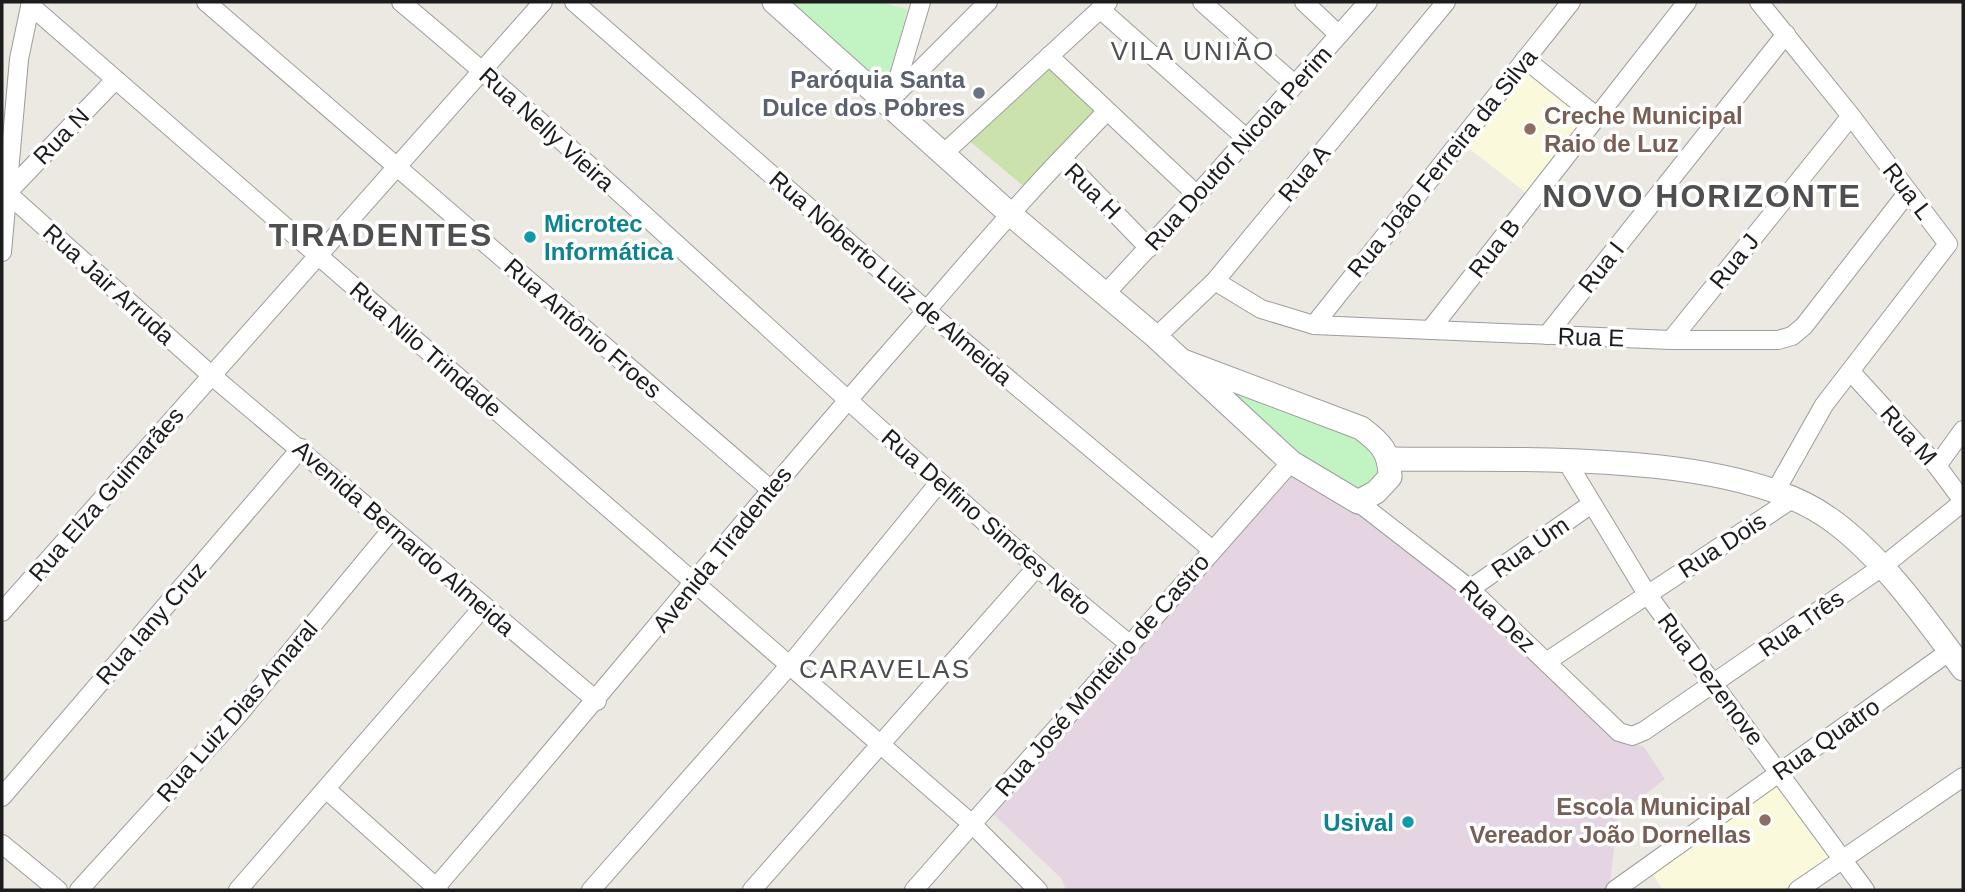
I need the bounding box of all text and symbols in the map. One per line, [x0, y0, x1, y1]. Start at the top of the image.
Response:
district label: VILA UNIÃO [1111, 36, 1275, 66]
street label: Rua Doutor Nicola Perim [1139, 40, 1337, 256]
street label: Rua João Ferreira da Silva [1342, 43, 1543, 282]
street label: Rua Nelly Vieira [474, 62, 620, 197]
place label: Paróquia Santa Dulce dos Pobres [762, 66, 966, 121]
marker: Paróquia Santa Dulce dos Pobres [971, 85, 987, 101]
street label: Rua N [28, 102, 94, 170]
place label: Creche Municipal Raio de Luz [1544, 102, 1743, 157]
marker: Creche Municipal Raio de Luz [1522, 121, 1538, 137]
street label: Rua A [1273, 139, 1335, 207]
street label: Rua H [1059, 157, 1127, 225]
street label: Rua L [1878, 157, 1938, 225]
street label: Rua Noberto Luiz de Almeida [764, 165, 1018, 391]
district label: NOVO HORIZONTE [1542, 178, 1862, 214]
place label: Microtec Informática [544, 210, 674, 265]
street label: Rua B [1463, 213, 1525, 283]
district label: TIRADENTES [269, 217, 493, 253]
street label: Rua Jair Arruda [38, 218, 180, 350]
street label: Rua J [1704, 228, 1764, 294]
marker: Microtec Informática [522, 229, 538, 245]
street label: Rua I [1573, 236, 1629, 298]
street label: Rua Antônio Froes [499, 253, 667, 403]
street label: Rua Nilo Trindade [345, 276, 507, 422]
street label: Rua E [1557, 322, 1625, 352]
street label: Rua M [1875, 400, 1943, 470]
street label: Rua Elza Guimarães [23, 402, 189, 586]
street label: Rua Delfino Simões Neto [876, 423, 1098, 621]
street label: Avenida Bernardo Almeida [288, 435, 520, 642]
street label: Avenida Tiradentes [647, 461, 797, 637]
street label: Rua Dois [1673, 507, 1771, 583]
street label: Rua Um [1486, 511, 1574, 583]
street label: Rua José Monteiro de Castro [989, 548, 1215, 802]
street label: Rua Iany Cruz [90, 556, 212, 690]
street label: Rua Dez [1455, 574, 1541, 658]
street label: Rua Três [1753, 584, 1849, 662]
street label: Rua Dezenove [1652, 607, 1770, 751]
street label: Rua Luiz Dias Amaral [151, 615, 323, 807]
district label: CARAVELAS [799, 654, 971, 684]
street label: Rua Quatro [1767, 692, 1885, 786]
place label: Escola Municipal Vereador João Dornellas [1470, 793, 1751, 848]
place label: Usival [1323, 809, 1394, 836]
marker: Escola Municipal Vereador João Dornellas [1757, 812, 1773, 828]
marker: Usival [1400, 814, 1416, 830]

